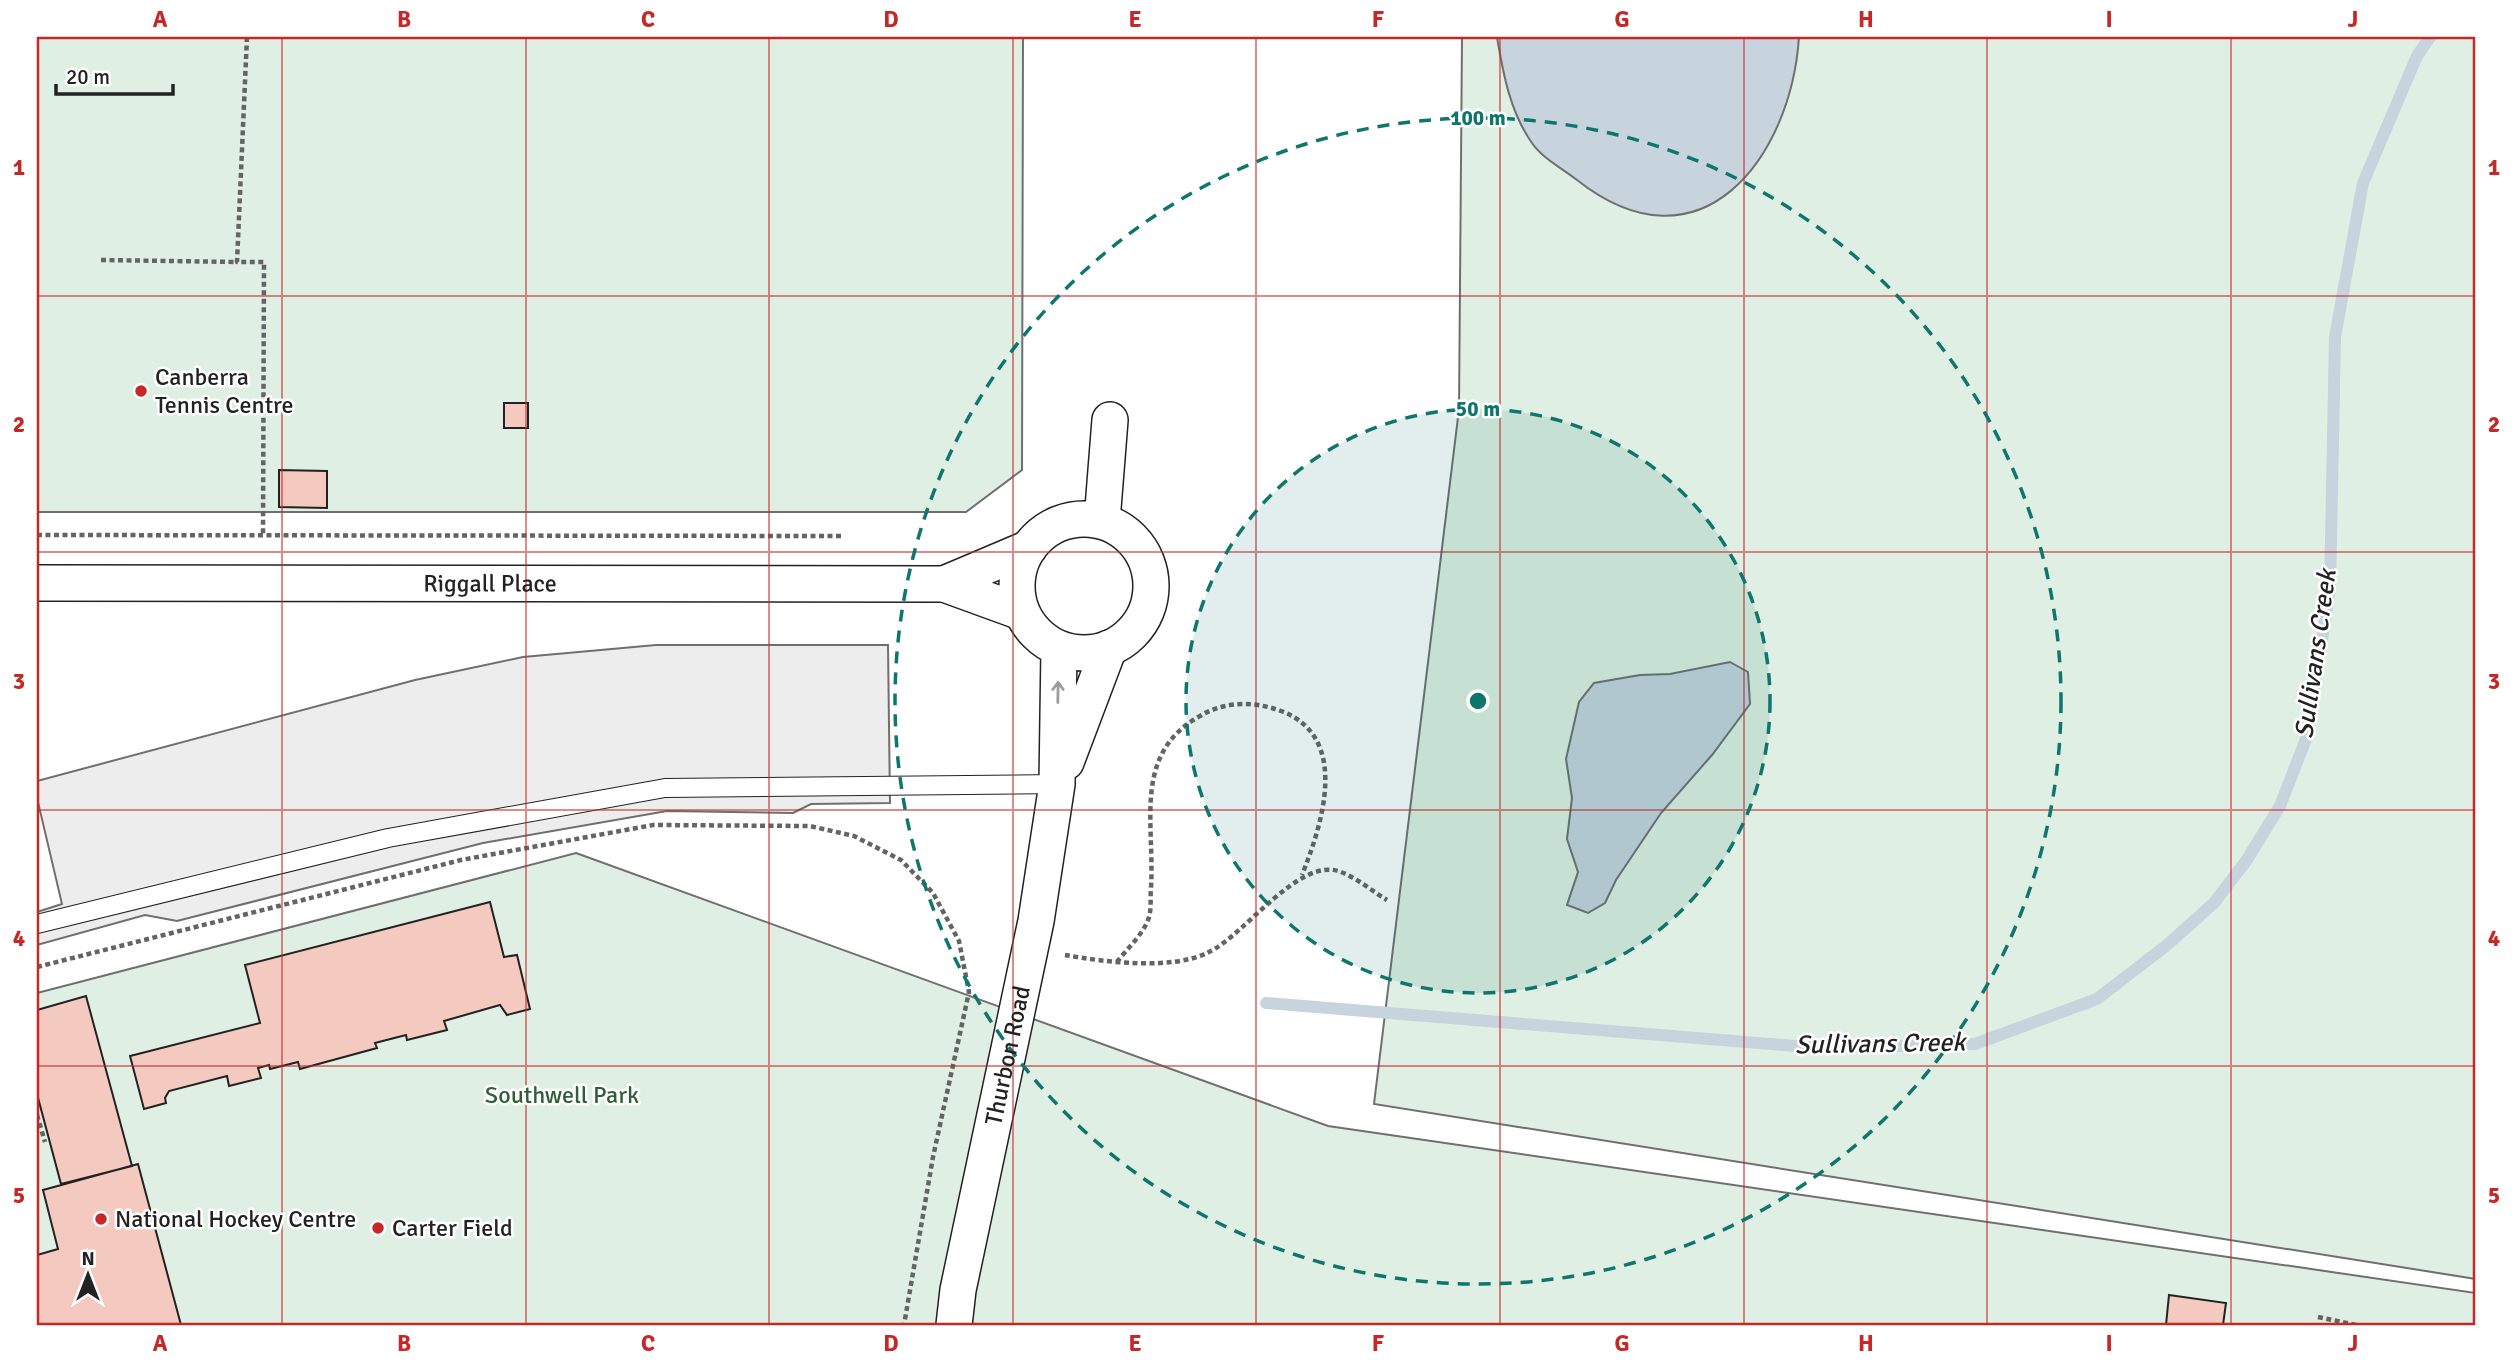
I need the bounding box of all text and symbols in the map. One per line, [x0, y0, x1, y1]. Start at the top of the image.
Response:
text: A [153, 5, 168, 34]
text: B [397, 5, 411, 34]
text: C [641, 5, 655, 34]
text: D [883, 5, 899, 34]
text: E [1128, 5, 1142, 34]
text: F [1372, 5, 1384, 34]
text: G [1614, 5, 1630, 34]
text: H [1858, 5, 1874, 34]
text: I [2105, 5, 2113, 34]
text: J [2348, 5, 2358, 34]
scale bar [56, 52, 173, 96]
text: 20 m [66, 64, 110, 90]
text: 100 m [1450, 105, 1506, 131]
text: 1 [13, 153, 25, 182]
text: 1 [2488, 153, 2500, 182]
place label: Canberra Tennis Centre [155, 362, 294, 420]
marker: Canberra Tennis Centre [133, 383, 149, 399]
text: 50 m [1456, 396, 1500, 422]
text: 2 [13, 410, 25, 439]
text: 2 [2488, 410, 2500, 439]
water label: Sullivans Creek [2288, 565, 2344, 741]
street label: Riggall Place [423, 568, 557, 599]
text: 3 [13, 667, 25, 696]
text: 3 [2488, 667, 2500, 696]
one-way arrow [1051, 681, 1065, 704]
centre of rings [1466, 689, 1490, 713]
text: 4 [13, 924, 25, 953]
text: 4 [2488, 924, 2500, 953]
street label: Thurbon Road [978, 983, 1037, 1128]
water label: Sullivans Creek [1795, 1026, 1967, 1061]
park label: Southwell Park [485, 1080, 639, 1110]
text: 5 [13, 1181, 25, 1210]
text: 5 [2488, 1181, 2500, 1210]
place label: National Hockey Centre [115, 1204, 356, 1234]
marker: National Hockey Centre [93, 1211, 109, 1227]
place label: Carter Field [392, 1213, 513, 1243]
marker: Carter Field [370, 1220, 386, 1236]
north arrow [52, 1240, 122, 1310]
text: N [81, 1247, 95, 1271]
text: A [153, 1329, 168, 1358]
text: B [397, 1329, 411, 1358]
text: C [641, 1329, 655, 1358]
text: D [883, 1329, 899, 1358]
text: E [1128, 1329, 1142, 1358]
text: F [1372, 1329, 1384, 1358]
text: G [1614, 1329, 1630, 1358]
text: H [1858, 1329, 1874, 1358]
text: I [2105, 1329, 2113, 1358]
text: J [2348, 1329, 2358, 1358]

